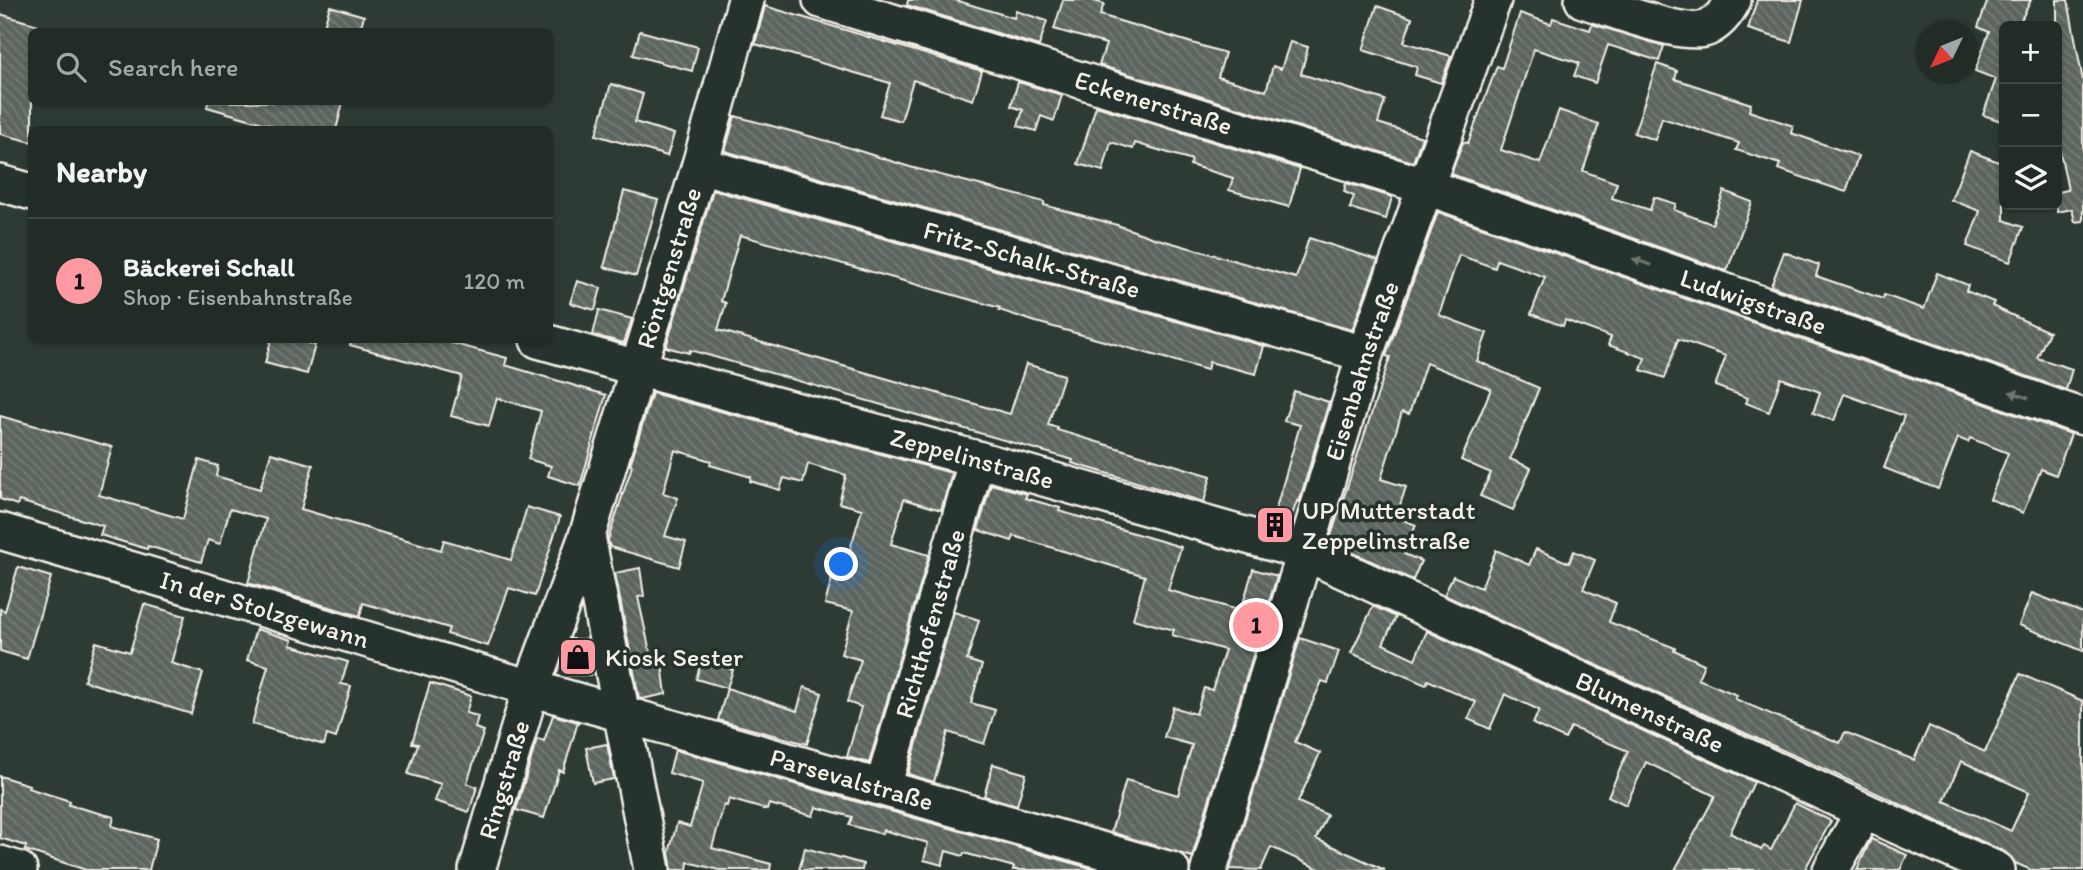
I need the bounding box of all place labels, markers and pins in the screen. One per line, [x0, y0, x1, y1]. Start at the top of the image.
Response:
place label: UP Mutterstadt Zeppelinstraße [1302, 494, 1476, 556]
building icon: UP Mutterstadt Zeppelinstraße [1254, 504, 1296, 546]
pin: 1 [1233, 599, 1279, 651]
shop icon: Kiosk Sester [557, 636, 599, 678]
place label: Kiosk Sester [605, 641, 743, 673]

